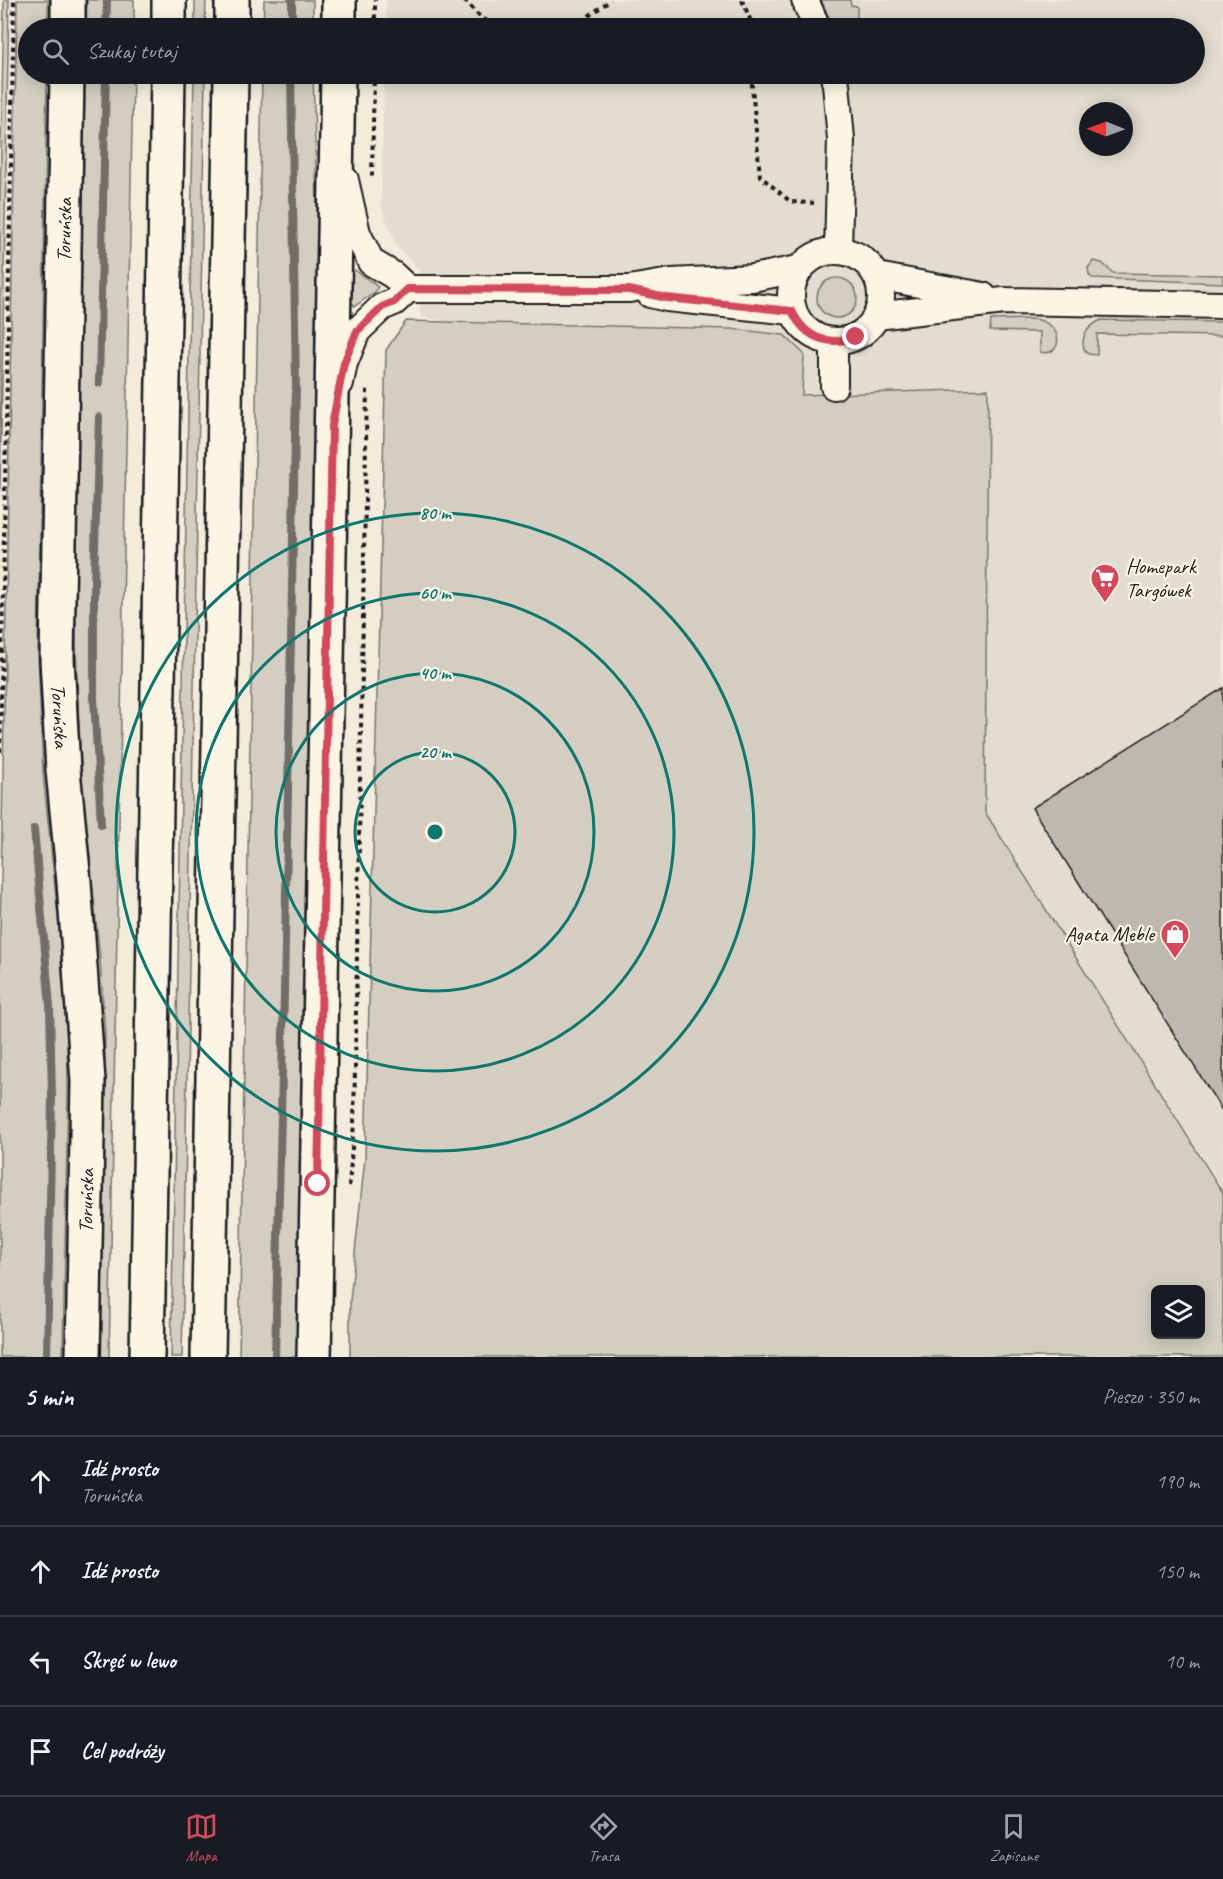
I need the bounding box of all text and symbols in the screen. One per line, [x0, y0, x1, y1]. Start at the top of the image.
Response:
search box [18, 18, 1205, 84]
icon: search [39, 35, 72, 68]
text: Szukaj tutaj [87, 37, 177, 65]
north arrow [1079, 102, 1133, 156]
street label: Toruńska [50, 196, 78, 262]
route end [842, 323, 868, 349]
text: 80 m [420, 502, 452, 524]
place label: Homepark Targówek [1126, 553, 1198, 603]
supermarket icon: Homepark Targówek [1089, 562, 1121, 604]
text: 60 m [419, 582, 452, 604]
text: 40 m [420, 662, 452, 684]
street label: Toruńska [45, 683, 75, 750]
text: 20 m [420, 741, 452, 763]
centre of rings [425, 822, 445, 842]
shop icon: Agata Meble [1159, 918, 1191, 960]
place label: Agata Meble [1065, 921, 1156, 947]
street label: Toruńska [72, 1167, 100, 1233]
route start [304, 1170, 330, 1196]
map controls [1151, 1285, 1205, 1339]
button: layers [1151, 1285, 1205, 1339]
text: 5 min [24, 1380, 73, 1413]
text: Pieszo · 350 m [1103, 1384, 1199, 1409]
text: Idź prosto [81, 1455, 158, 1483]
icon: ahead [24, 1465, 57, 1498]
text: 190 m [1156, 1469, 1199, 1494]
text: Toruńska [81, 1483, 142, 1508]
icon: ahead [24, 1555, 57, 1588]
text: Idź prosto [81, 1557, 158, 1585]
text: 150 m [1156, 1559, 1199, 1584]
icon: left [24, 1645, 57, 1678]
text: Skręć w lewo [81, 1647, 176, 1675]
text: 10 m [1165, 1649, 1199, 1674]
icon: arrive [24, 1735, 57, 1768]
text: Cel podróży [81, 1737, 164, 1765]
tab: Mapa [185, 1810, 218, 1866]
tab: Trasa [587, 1810, 620, 1866]
tab: Zapisane [990, 1810, 1038, 1866]

